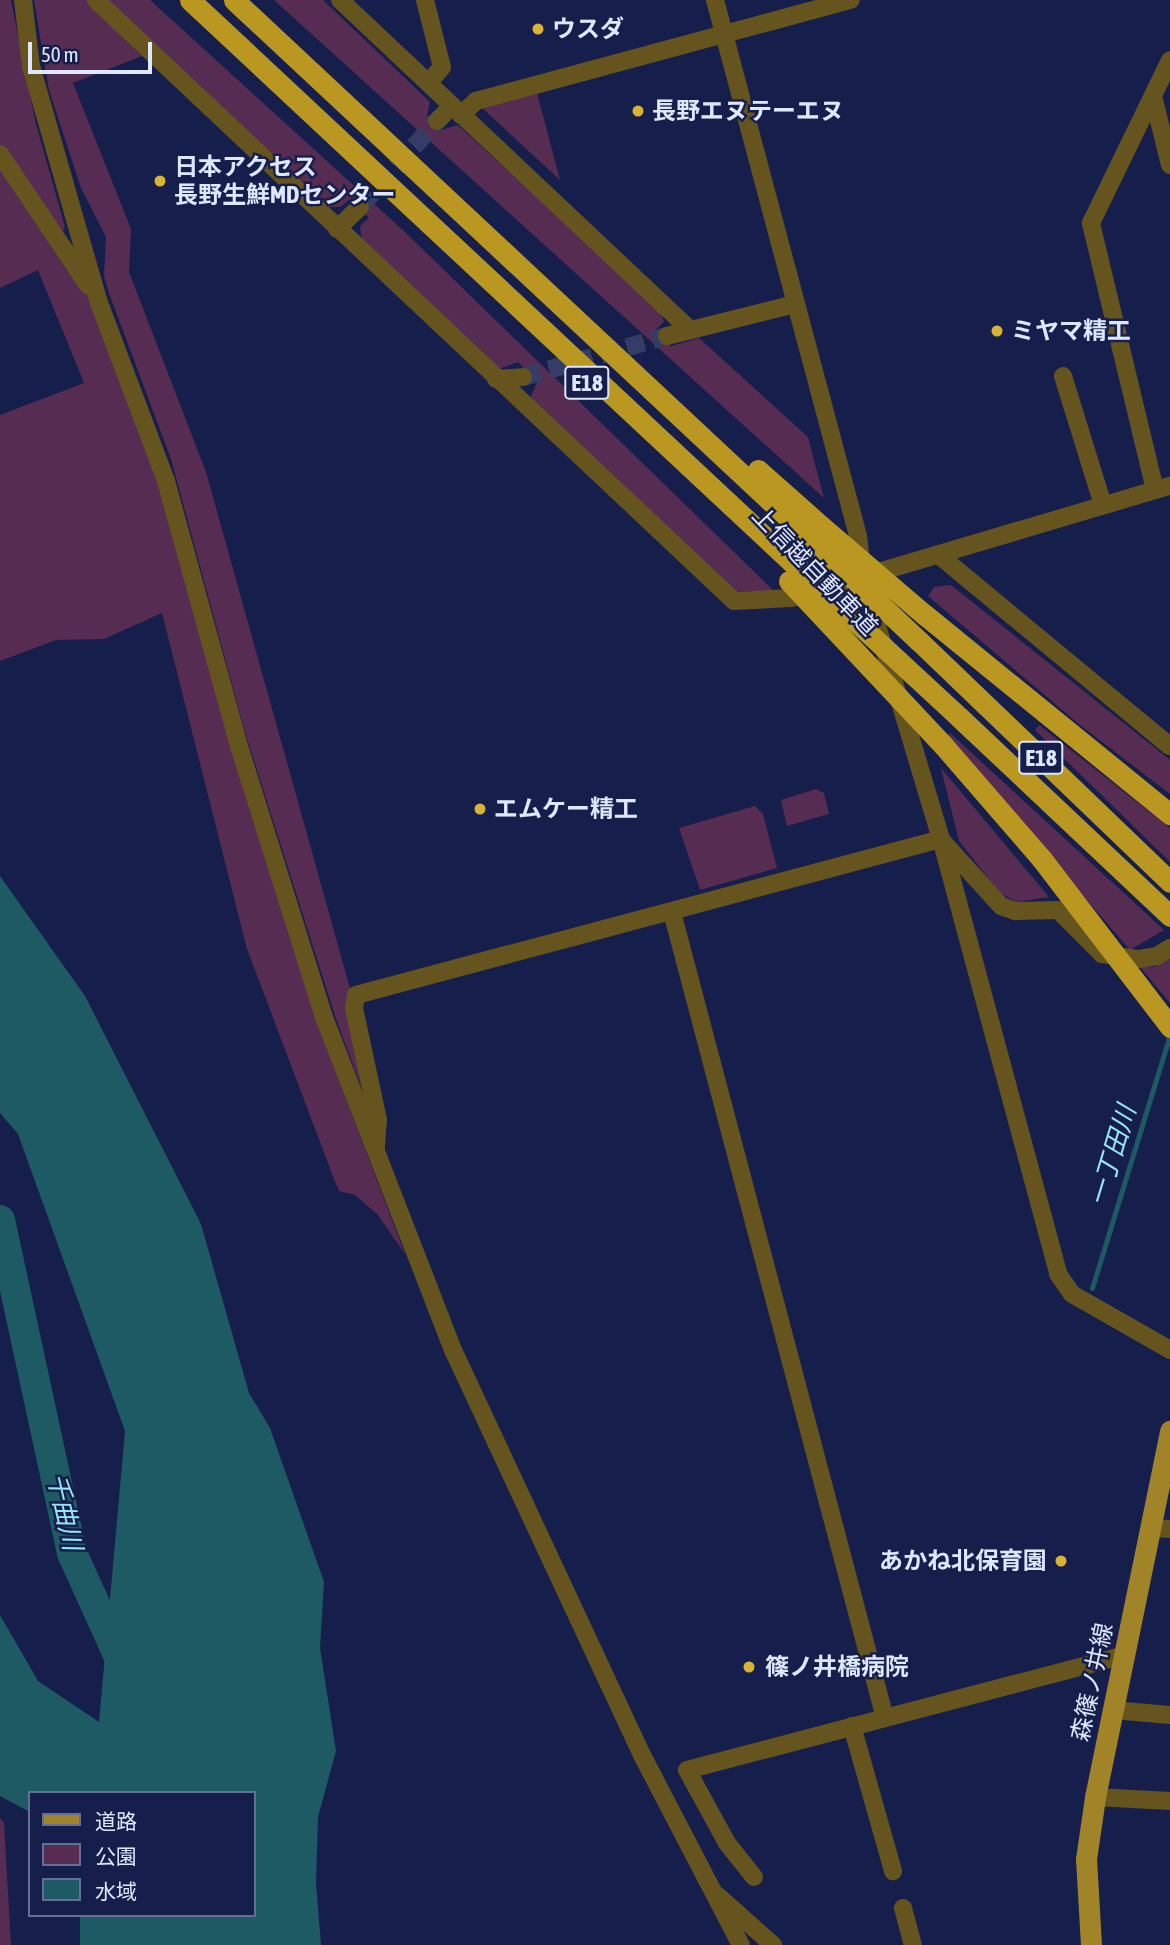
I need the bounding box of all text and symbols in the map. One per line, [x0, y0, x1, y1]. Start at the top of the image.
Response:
place label: ウスダ [552, 15, 624, 43]
marker: ウスダ [530, 21, 546, 37]
scale bar [32, 28, 156, 72]
text: 50 m [41, 42, 79, 66]
place label: 長野エヌテーエヌ [652, 97, 844, 125]
marker: 長野エヌテーエヌ [630, 103, 646, 119]
place label: 日本アクセス 長野生鮮MDセンター [174, 153, 396, 209]
marker: 日本アクセス 長野生鮮MDセンター [152, 173, 168, 189]
place label: ミヤマ精工 [1011, 317, 1131, 345]
marker: ミヤマ精工 [989, 323, 1005, 339]
road number: E18 [564, 364, 610, 402]
street label: 上信越自動車道 [746, 501, 884, 641]
road number: E18 [1018, 738, 1064, 778]
place label: エムケー精工 [494, 795, 638, 823]
marker: エムケー精工 [472, 801, 488, 817]
water label: 一丁田川 [1083, 1102, 1143, 1210]
water label: 千曲川 [40, 1470, 88, 1554]
place label: あかね北保育園 [879, 1547, 1047, 1575]
marker: あかね北保育園 [1053, 1553, 1069, 1569]
street label: 森篠ノ井線 [1065, 1620, 1119, 1744]
place label: 篠ノ井橋病院 [765, 1653, 909, 1681]
marker: 篠ノ井橋病院 [739, 1657, 759, 1677]
legend [28, 1791, 256, 1917]
text: 道路 [95, 1809, 137, 1833]
text: 公園 [95, 1844, 137, 1868]
text: 水域 [95, 1879, 137, 1903]

